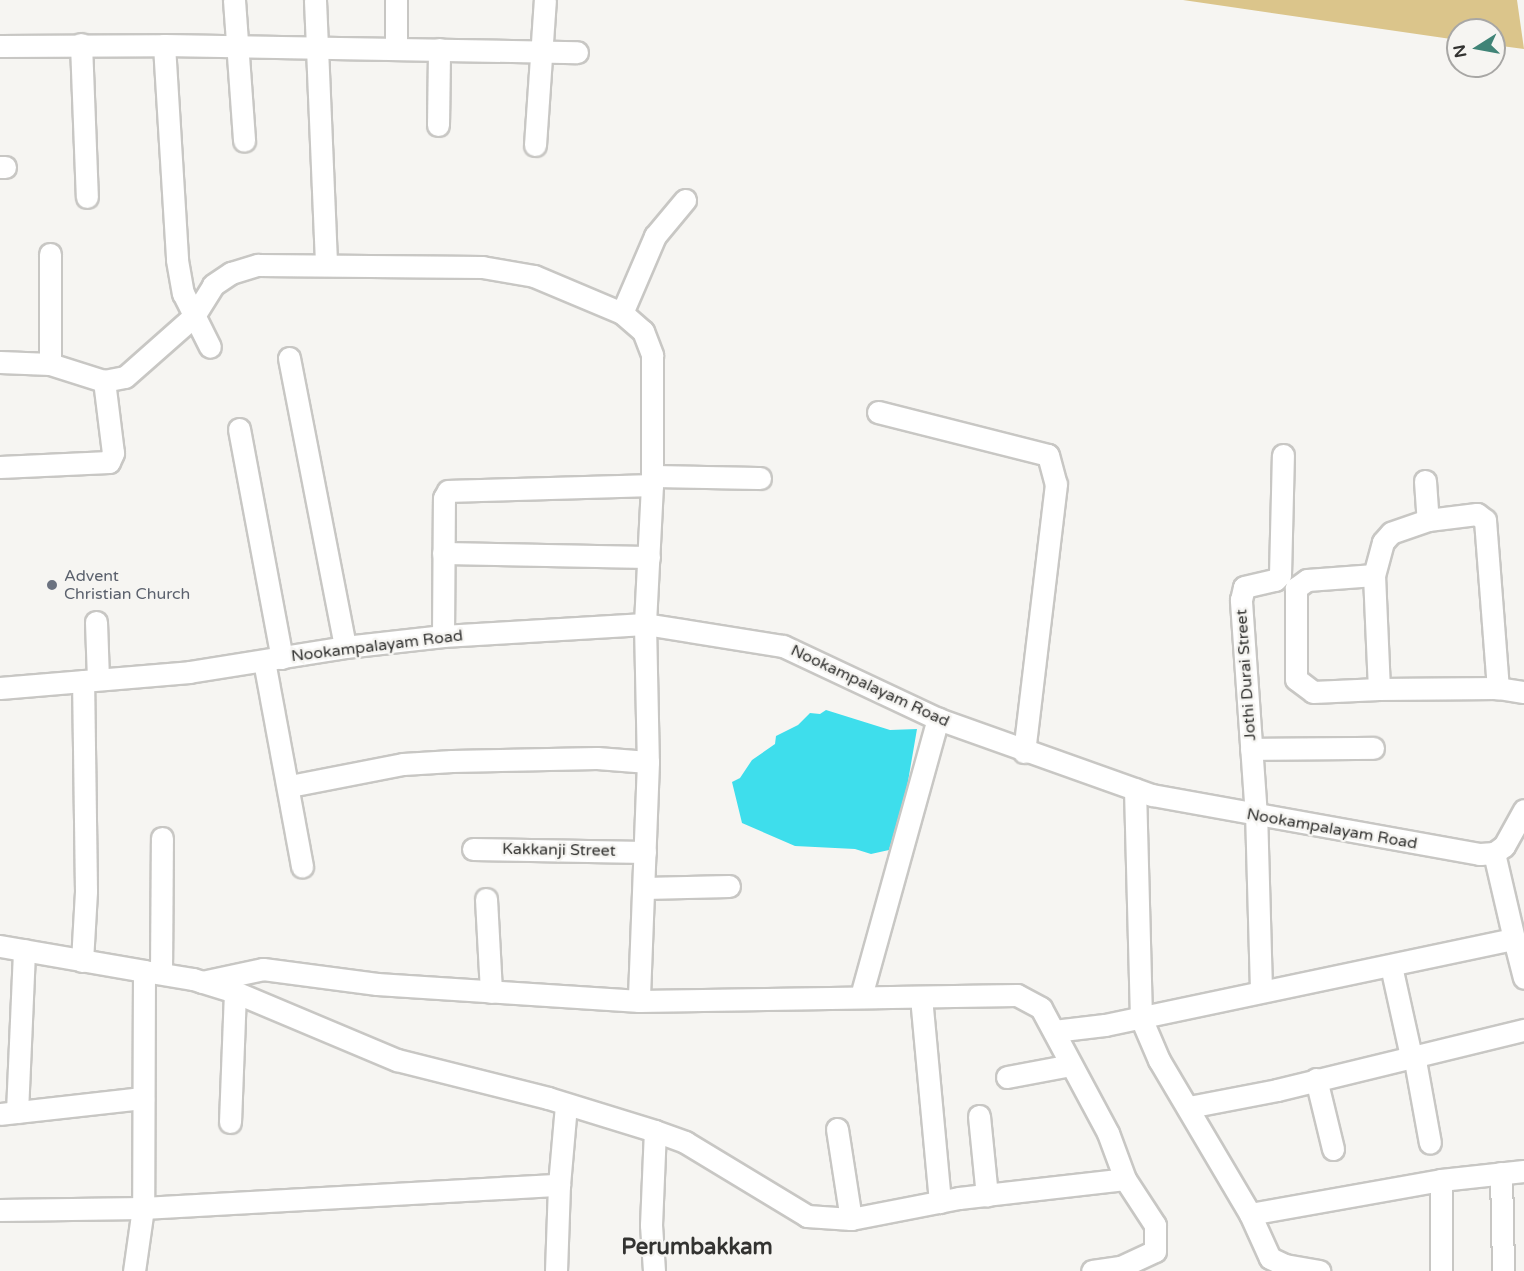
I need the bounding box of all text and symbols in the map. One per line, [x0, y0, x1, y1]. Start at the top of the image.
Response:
north arrow [1446, 18, 1506, 78]
text: N [1449, 43, 1471, 59]
place label: Advent Christian Church [64, 566, 190, 604]
marker: Advent Christian Church [45, 578, 59, 592]
street label: Jothi Durai Street [1232, 609, 1260, 741]
street label: Nookampalayam Road [290, 626, 464, 666]
street label: Nookampalayam Road [788, 641, 952, 731]
street label: Nookampalayam Road [1245, 805, 1419, 853]
street label: Kakkanji Street [502, 839, 616, 861]
district label: Perumbakkam [621, 1235, 773, 1261]

